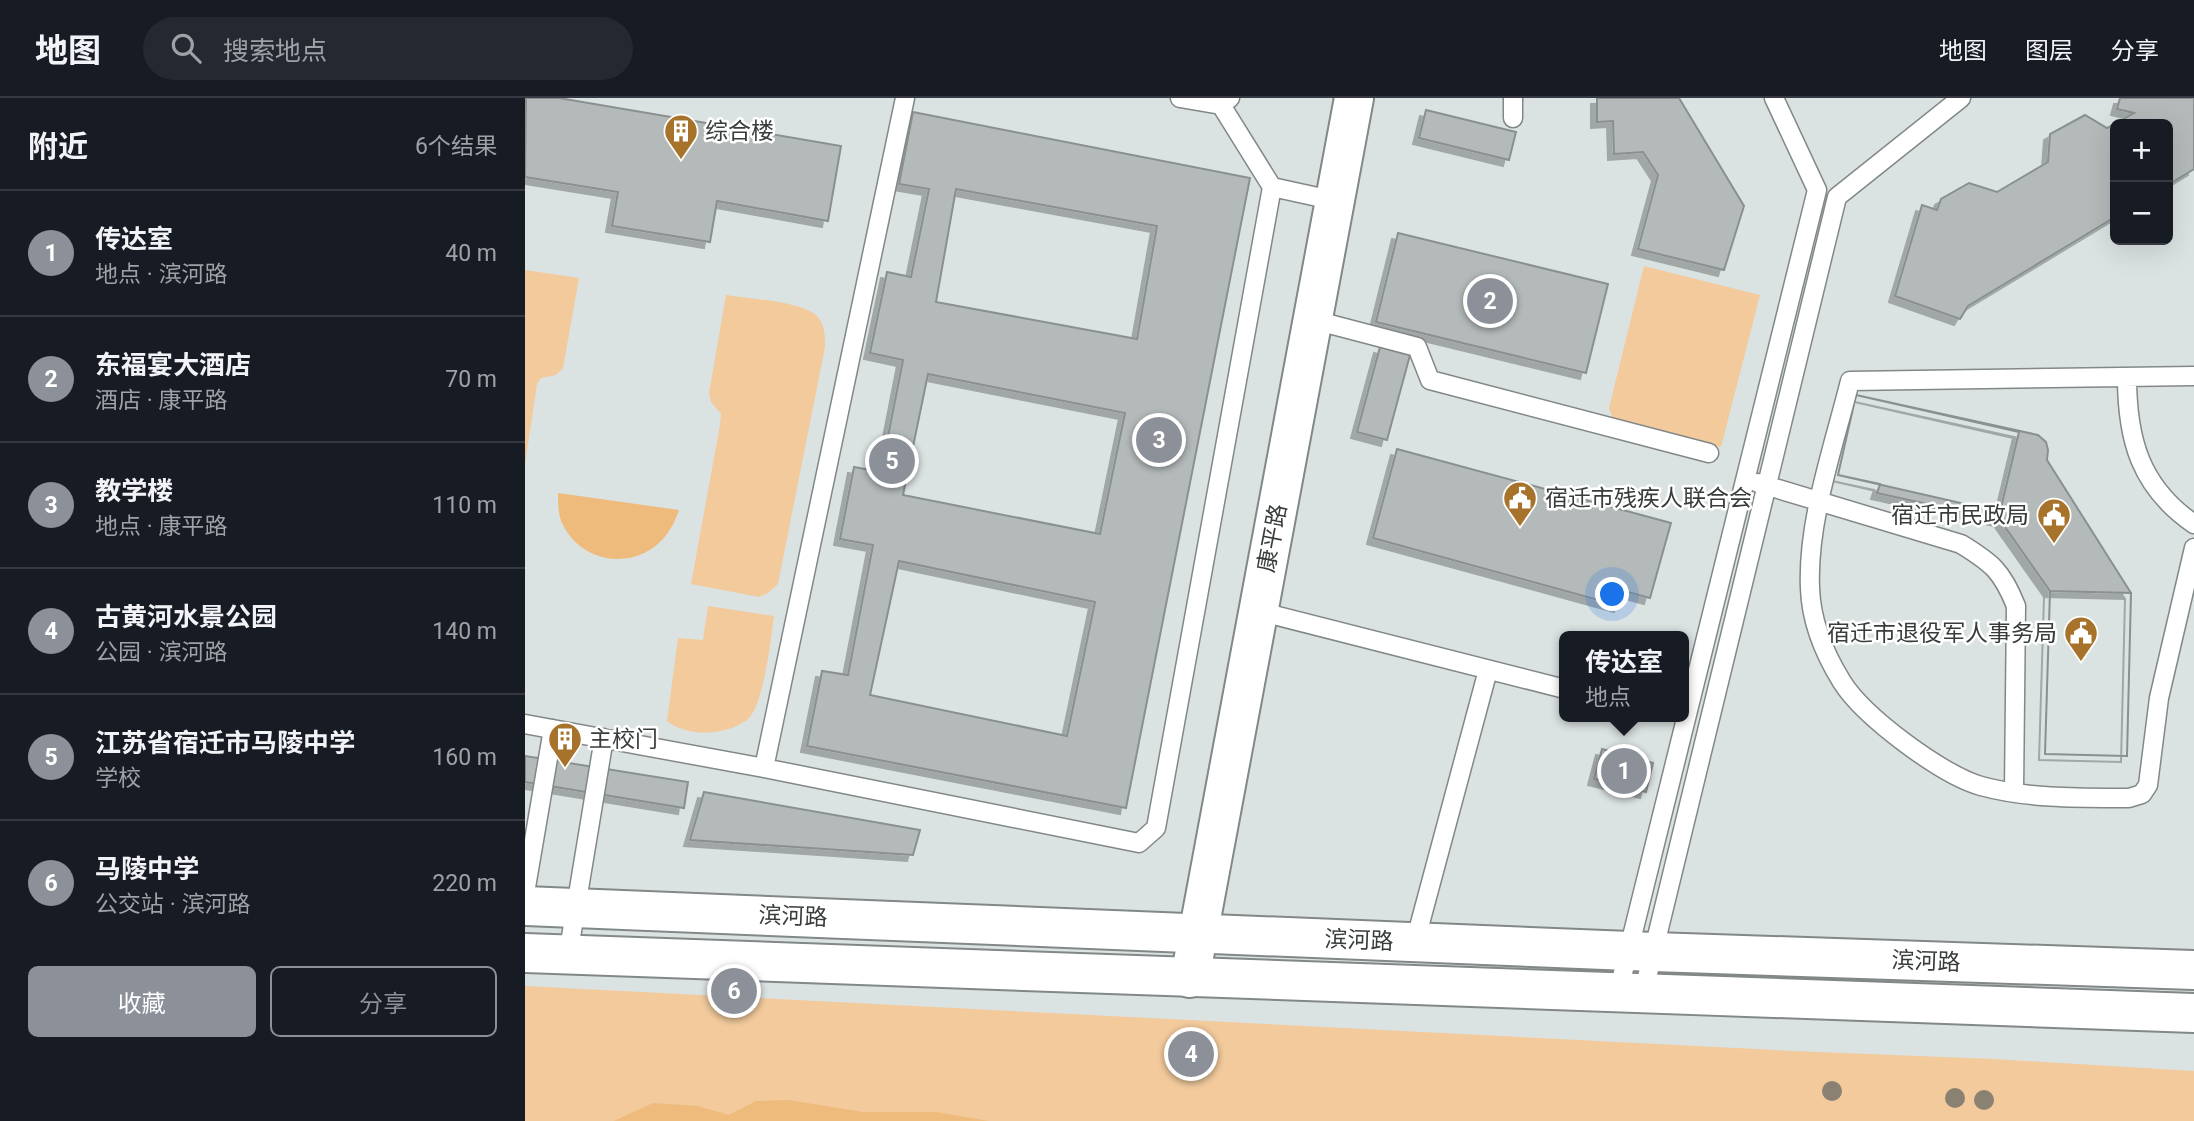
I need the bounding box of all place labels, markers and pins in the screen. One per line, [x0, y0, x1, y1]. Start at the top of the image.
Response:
building icon: 综合楼 [662, 112, 700, 161]
place label: 综合楼 [705, 118, 774, 145]
pin: 2 [1467, 275, 1513, 327]
pin: 3 [1136, 414, 1182, 466]
pin: 5 [869, 435, 915, 487]
public building icon: 宿迁市残疾人联合会 [1501, 479, 1539, 528]
place label: 宿迁市残疾人联合会 [1545, 485, 1752, 512]
public building icon: 宿迁市民政局 [2035, 496, 2073, 545]
place label: 宿迁市民政局 [1891, 502, 2029, 529]
public building icon: 宿迁市退役军人事务局 [2062, 614, 2100, 663]
place label: 宿迁市退役军人事务局 [1827, 620, 2057, 647]
building icon: 主校门 [546, 720, 584, 769]
place label: 主校门 [589, 726, 658, 753]
pin: 1 [1601, 745, 1647, 797]
pin: 6 [711, 965, 757, 1017]
pin: 4 [1168, 1028, 1214, 1080]

